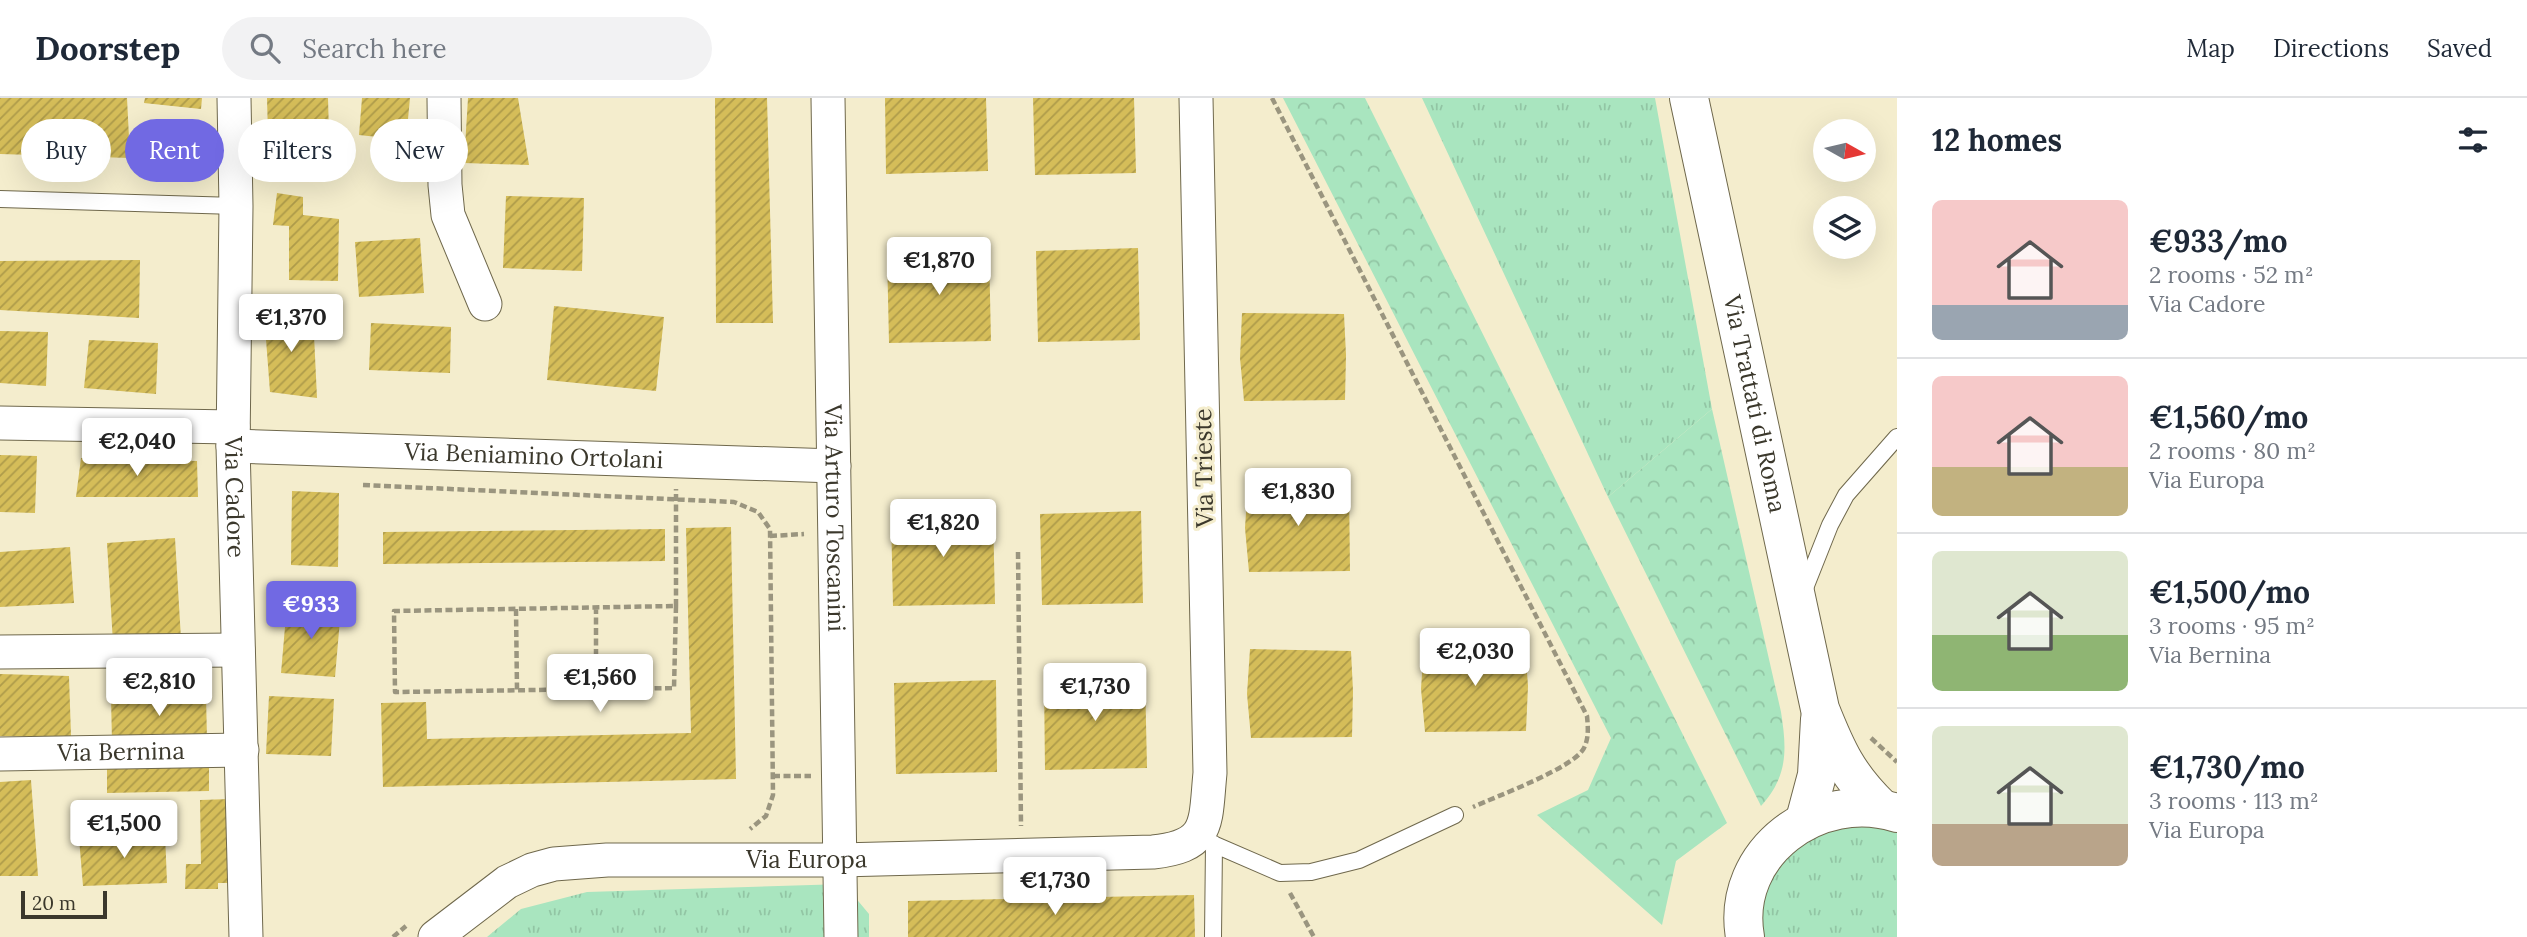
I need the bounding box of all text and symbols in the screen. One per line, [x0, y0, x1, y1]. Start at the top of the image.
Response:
search box [222, 17, 712, 80]
text: Doorstep [35, 27, 180, 69]
icon: search [246, 29, 284, 67]
text: Search here [302, 32, 447, 65]
text: Map [2186, 33, 2235, 64]
text: Directions [2273, 33, 2389, 64]
text: Saved [2427, 33, 2492, 64]
chip: Buy [21, 119, 111, 182]
chip: Rent [125, 119, 224, 182]
chip: Filters [238, 119, 356, 182]
chip: New [370, 119, 468, 182]
north arrow [1813, 119, 1876, 182]
map controls [1813, 119, 1876, 259]
text: 12 homes [1932, 121, 2062, 159]
icon: filters [2454, 121, 2492, 159]
button: layers [1813, 196, 1876, 259]
text: €933/mo [2149, 222, 2287, 260]
icon: home [1988, 228, 2072, 312]
pin: €1,870 [882, 238, 996, 297]
text: €1,870 [903, 245, 975, 274]
text: 2 rooms · 52 m² [2149, 260, 2314, 289]
text: Via Cadore [2149, 289, 2265, 318]
street label: Via Trattati di Roma [1716, 291, 1794, 516]
pin: €1,370 [234, 294, 348, 354]
text: €1,370 [255, 302, 327, 331]
text: €1,560/mo [2149, 398, 2308, 436]
street label: Via Arturo Toscanini [818, 403, 852, 632]
icon: home [1988, 404, 2072, 488]
street label: Via Trieste [1187, 408, 1220, 529]
pin: €2,040 [80, 418, 194, 478]
text: €2,040 [98, 426, 176, 455]
street label: Via Cadore [218, 435, 252, 558]
street label: Via Beniamino Ortolani [403, 436, 664, 475]
text: 2 rooms · 80 m² [2149, 436, 2316, 465]
text: Via Europa [2149, 465, 2265, 494]
pin: €1,830 [1241, 468, 1355, 528]
text: €1,830 [1261, 476, 1335, 505]
pin: €1,820 [886, 500, 1000, 559]
text: €1,820 [906, 507, 980, 536]
text: €1,500/mo [2149, 573, 2310, 611]
icon: home [1988, 579, 2072, 663]
pin: €933 [270, 582, 352, 641]
text: €933 [282, 589, 340, 618]
text: 3 rooms · 95 m² [2149, 611, 2315, 640]
pin: €2,030 [1418, 628, 1532, 688]
text: €2,030 [1436, 636, 1514, 665]
text: Via Bernina [2149, 640, 2271, 669]
pin: €1,560 [543, 654, 657, 714]
pin: €2,810 [102, 658, 216, 718]
text: €1,560 [563, 662, 637, 691]
pin: €1,730 [1038, 664, 1152, 723]
text: €2,810 [122, 666, 196, 695]
text: €1,730 [1059, 671, 1131, 700]
street label: Via Bernina [56, 735, 185, 768]
text: €1,730/mo [2149, 748, 2305, 786]
icon: home [1988, 754, 2072, 838]
text: 3 rooms · 113 m² [2149, 786, 2319, 815]
pin: €1,500 [67, 800, 181, 860]
text: €1,500 [86, 808, 162, 837]
text: Via Europa [2149, 815, 2265, 844]
street label: Via Europa [745, 843, 867, 875]
pin: €1,730 [998, 858, 1112, 917]
text: €1,730 [1019, 865, 1091, 894]
scale bar [21, 888, 107, 920]
text: 20 m [32, 891, 76, 915]

